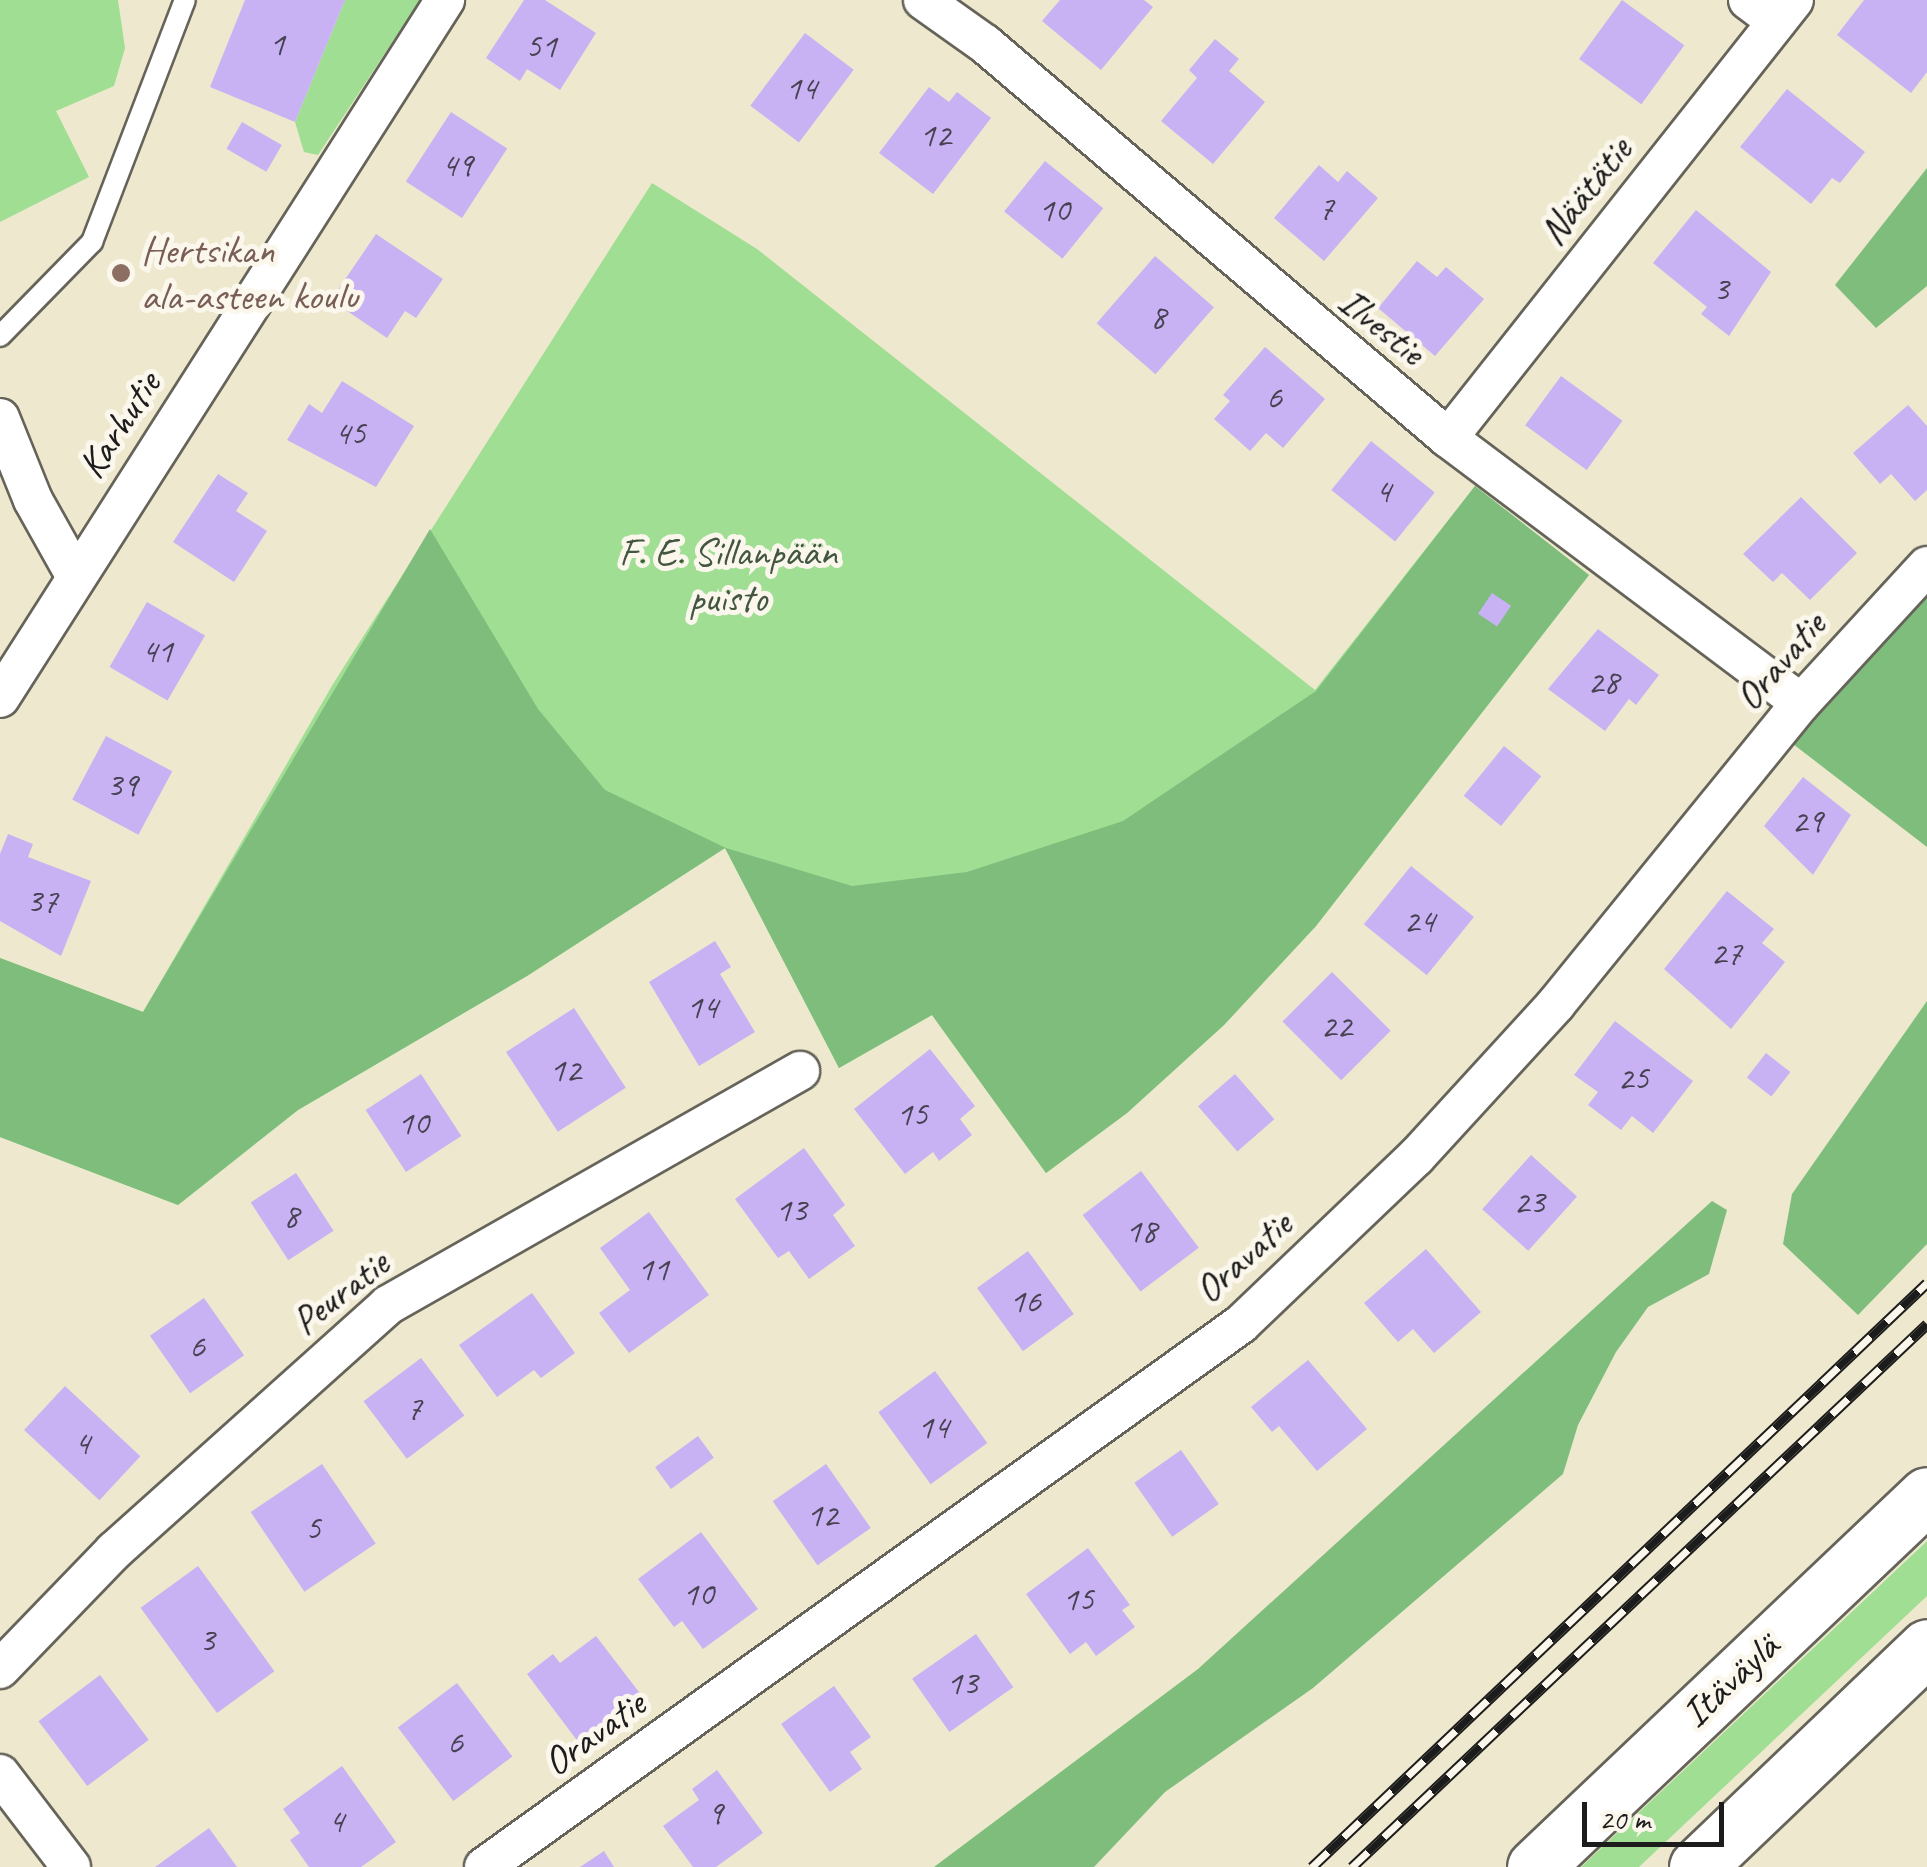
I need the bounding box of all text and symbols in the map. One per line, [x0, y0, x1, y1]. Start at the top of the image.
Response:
house number: 1 [269, 23, 285, 65]
house number: 51 [525, 25, 557, 67]
house number: 14 [785, 67, 817, 109]
house number: 12 [919, 114, 951, 156]
street label: Näätätie [1528, 128, 1642, 254]
house number: 49 [441, 144, 473, 186]
house number: 7 [1318, 187, 1334, 229]
house number: 10 [1038, 189, 1070, 231]
place label: Hertsikan ala-asteen koulu [141, 226, 358, 320]
marker: Hertsikan ala-asteen koulu [110, 262, 132, 284]
house number: 3 [1713, 268, 1729, 310]
street label: Ilvestie [1329, 277, 1435, 375]
house number: 8 [1150, 296, 1166, 338]
street label: Karhutie [67, 363, 171, 487]
house number: 6 [1266, 376, 1282, 418]
house number: 45 [334, 412, 366, 454]
house number: 4 [1375, 470, 1391, 512]
park label: F. E. Sillanpään puisto [619, 528, 837, 622]
street label: Oravatie [1724, 602, 1836, 720]
house number: 41 [141, 630, 173, 672]
house number: 28 [1587, 661, 1619, 703]
house number: 39 [106, 764, 138, 806]
house number: 29 [1791, 800, 1823, 842]
house number: 37 [26, 880, 58, 922]
house number: 24 [1403, 900, 1435, 942]
house number: 27 [1710, 932, 1742, 974]
house number: 14 [686, 986, 718, 1028]
house number: 22 [1320, 1005, 1352, 1047]
house number: 12 [549, 1049, 581, 1091]
house number: 25 [1617, 1057, 1649, 1099]
house number: 15 [896, 1093, 928, 1135]
house number: 10 [397, 1102, 429, 1144]
house number: 23 [1513, 1181, 1545, 1223]
house number: 13 [775, 1189, 807, 1231]
house number: 8 [283, 1195, 299, 1237]
street label: Oravatie [1184, 1201, 1302, 1313]
house number: 18 [1125, 1210, 1157, 1252]
street label: Peuratie [282, 1239, 398, 1345]
house number: 11 [637, 1248, 669, 1290]
house number: 16 [1009, 1280, 1041, 1322]
house number: 6 [189, 1325, 205, 1367]
house number: 7 [406, 1387, 422, 1429]
house number: 14 [917, 1406, 949, 1448]
house number: 4 [74, 1422, 90, 1464]
house number: 12 [806, 1494, 838, 1536]
house number: 5 [305, 1507, 321, 1549]
house number: 10 [682, 1573, 714, 1615]
house number: 15 [1062, 1578, 1094, 1620]
house number: 3 [199, 1619, 215, 1661]
street label: Itäväylä [1671, 1623, 1789, 1737]
house number: 13 [946, 1662, 978, 1704]
street label: Oravatie [534, 1680, 654, 1786]
house number: 6 [447, 1721, 463, 1763]
scale bar [1587, 1782, 1730, 1844]
house number: 9 [707, 1792, 723, 1834]
house number: 4 [328, 1800, 344, 1842]
text: 20 m [1599, 1800, 1650, 1838]

